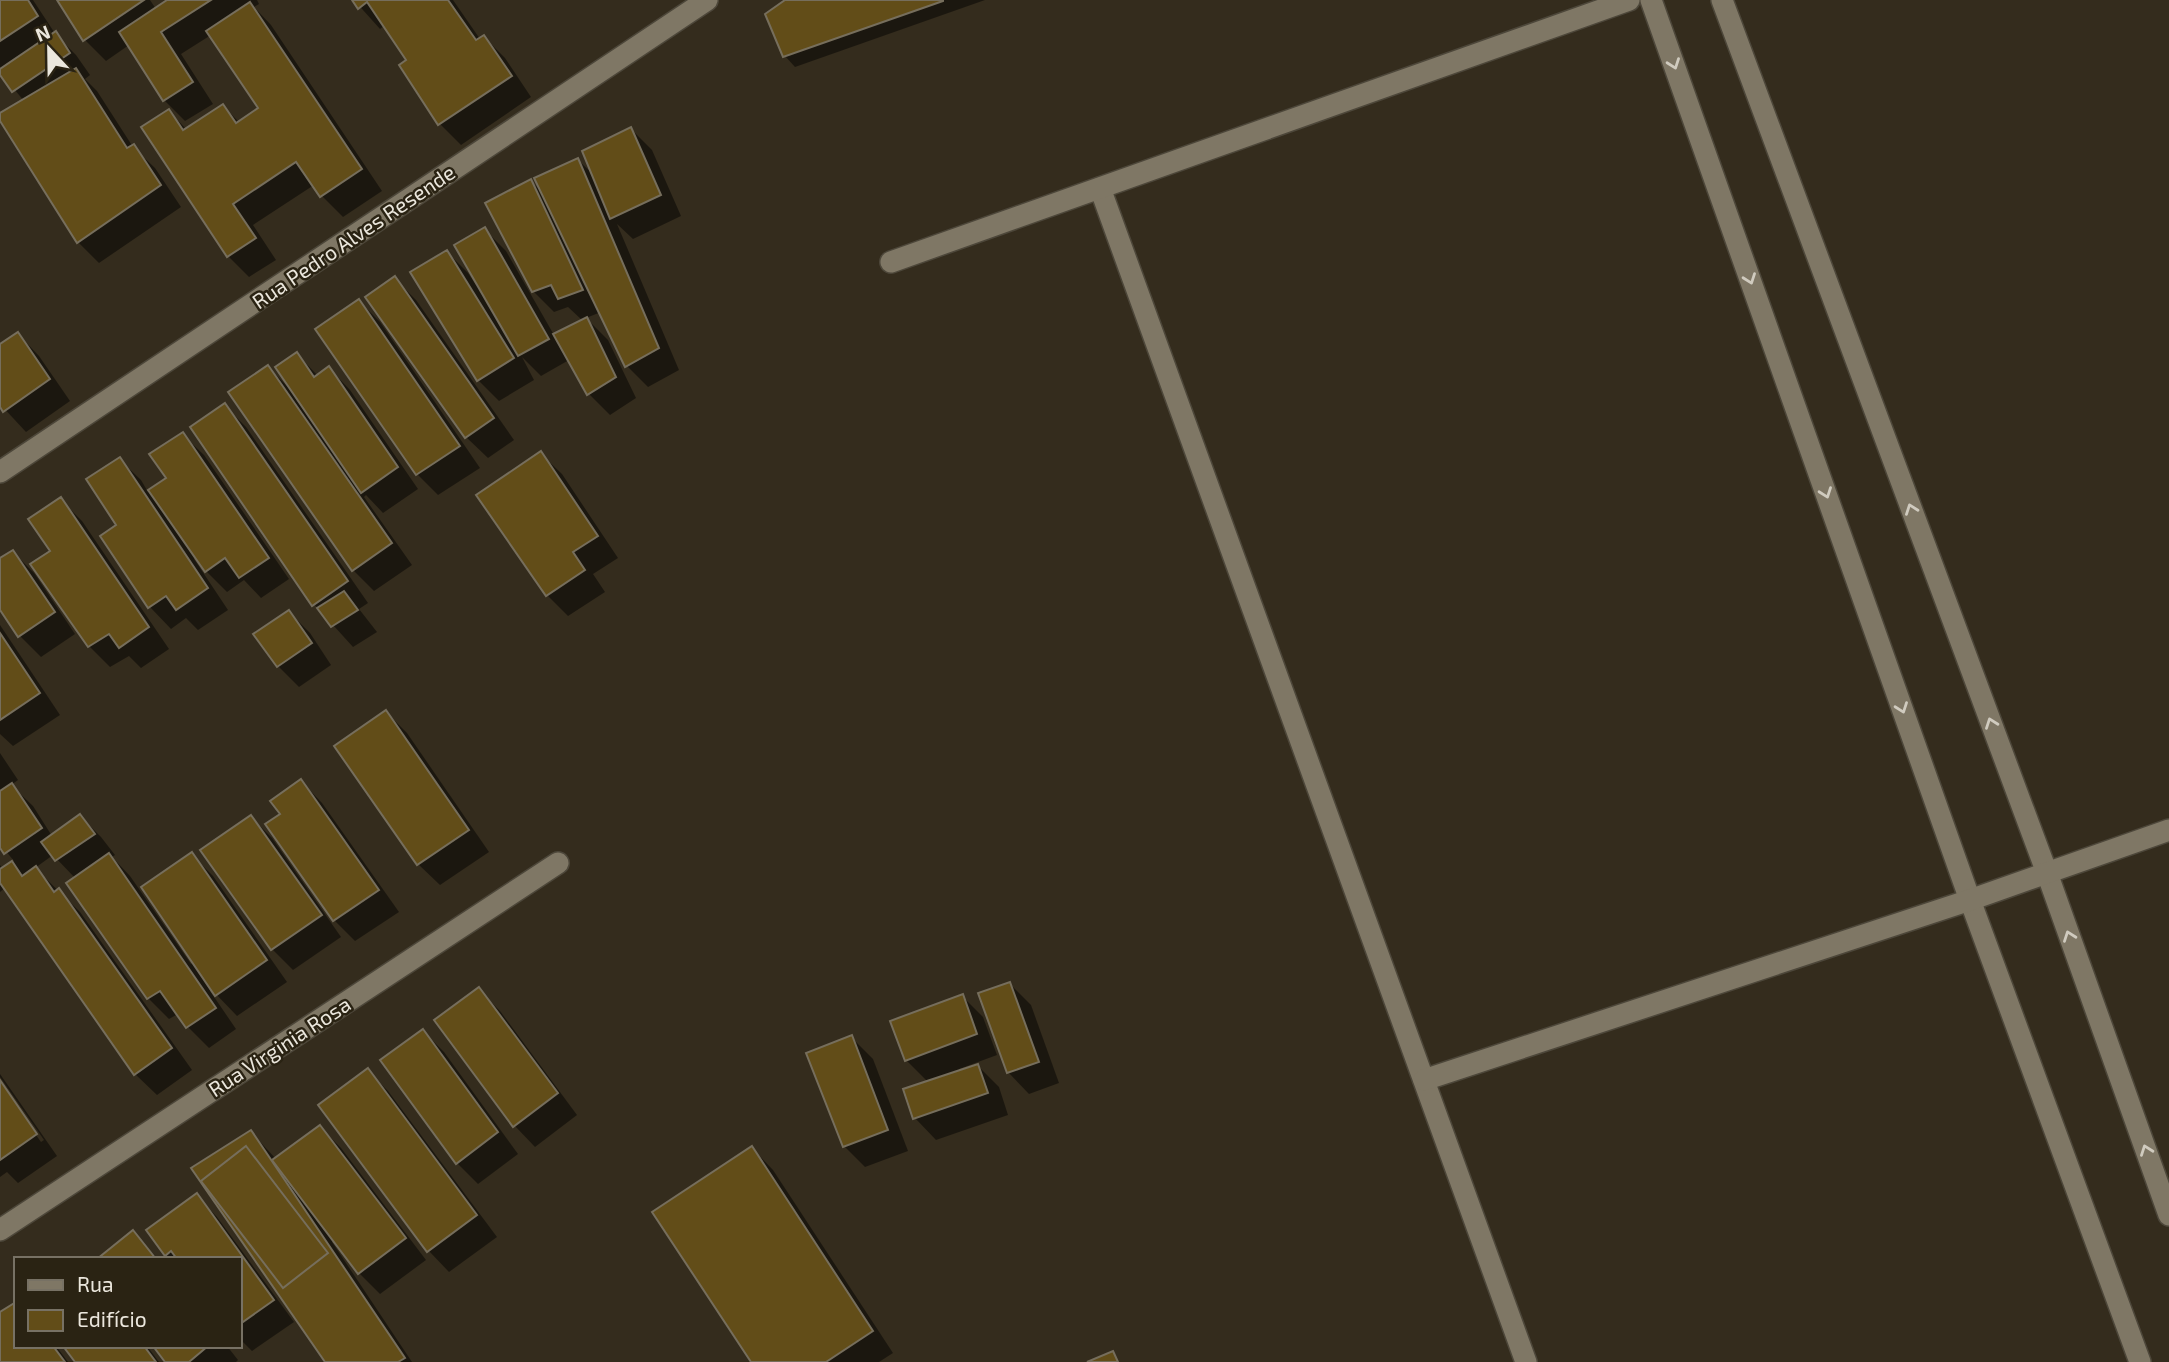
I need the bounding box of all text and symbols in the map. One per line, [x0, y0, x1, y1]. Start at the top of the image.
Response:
north arrow [14, 14, 84, 84]
text: N [32, 20, 53, 46]
one-way arrow [1666, 58, 1680, 70]
street label: Rua Pedro Alves Resende [247, 159, 459, 313]
one-way arrow [1742, 272, 1756, 284]
one-way arrow [1818, 487, 1832, 499]
one-way arrow [1906, 504, 1920, 516]
one-way arrow [1894, 701, 1908, 713]
one-way arrow [1985, 717, 1999, 729]
one-way arrow [2063, 931, 2077, 943]
street label: Rua Virginia Rosa [203, 991, 355, 1101]
one-way arrow [2140, 1145, 2154, 1157]
legend [14, 1257, 242, 1348]
text: Rua [77, 1271, 113, 1296]
text: Edifício [77, 1306, 147, 1331]

